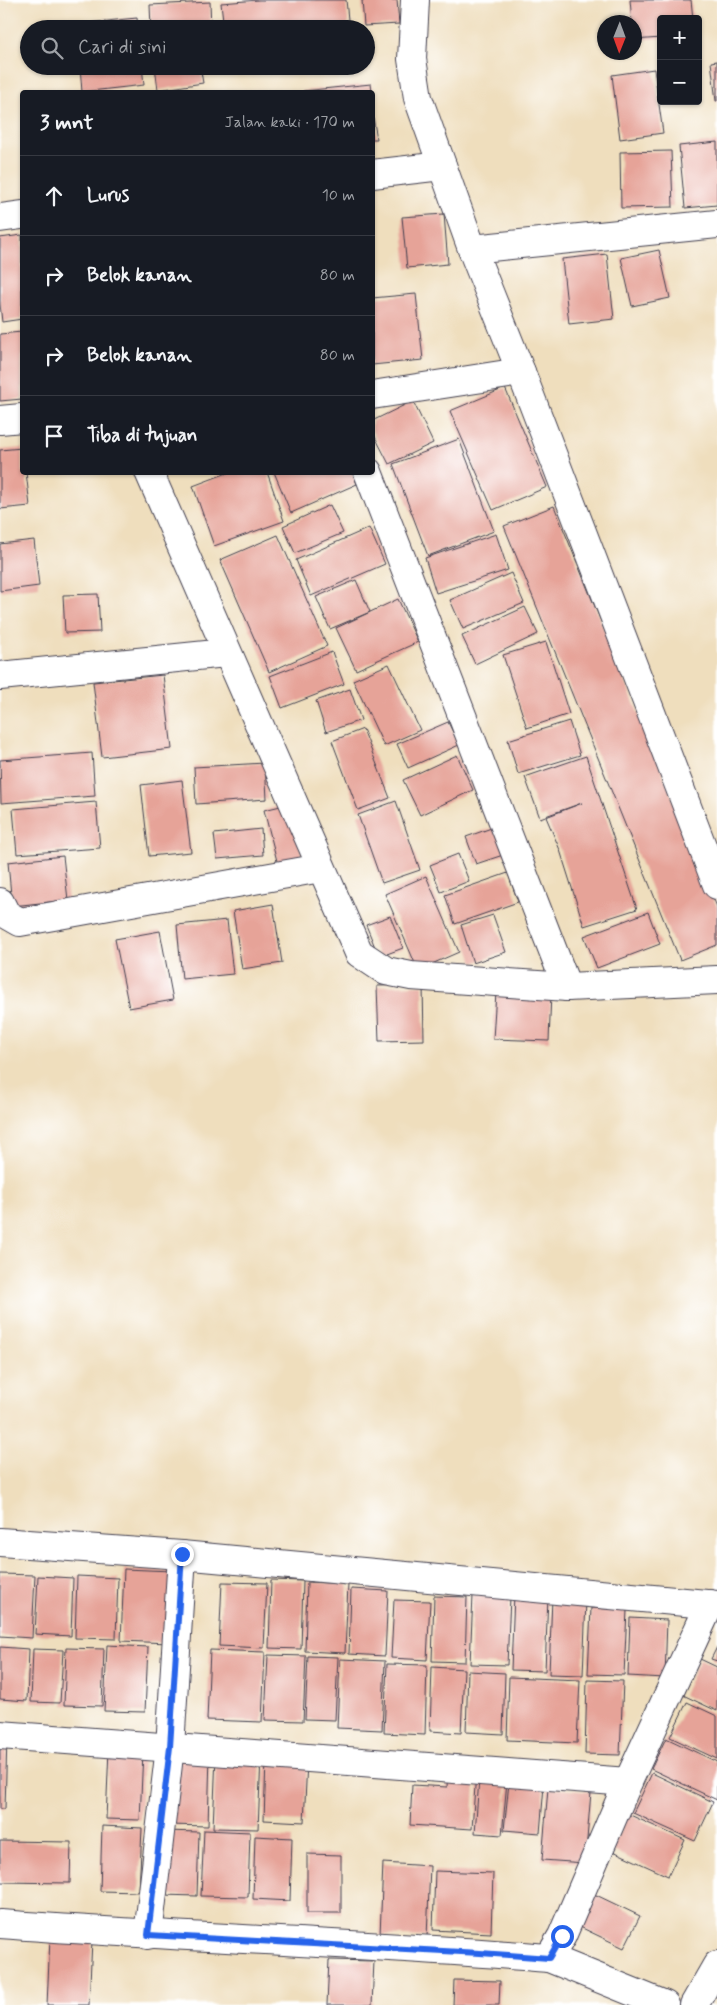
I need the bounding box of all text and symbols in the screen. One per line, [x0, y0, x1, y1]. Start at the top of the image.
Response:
north arrow [597, 15, 642, 60]
map controls [657, 15, 702, 105]
button: + [657, 15, 702, 60]
search box [20, 20, 375, 75]
icon: search [38, 34, 66, 62]
text: Cari di sini [78, 35, 166, 60]
button: − [657, 60, 702, 105]
text: 3 mnt [40, 109, 93, 137]
text: Jalan kaki · 170 m [224, 112, 355, 133]
icon: ahead [40, 182, 68, 210]
text: Lurus [87, 183, 129, 208]
text: 10 m [322, 185, 355, 206]
icon: right [40, 262, 68, 290]
text: Belok kanan [87, 263, 192, 288]
text: 80 m [320, 265, 355, 286]
icon: right [40, 342, 68, 370]
text: Belok kanan [87, 343, 192, 368]
text: 80 m [320, 345, 355, 366]
icon: arrive [40, 422, 68, 450]
text: Tiba di tujuan [87, 423, 198, 448]
route end [171, 1543, 194, 1566]
route start [551, 1925, 574, 1948]

